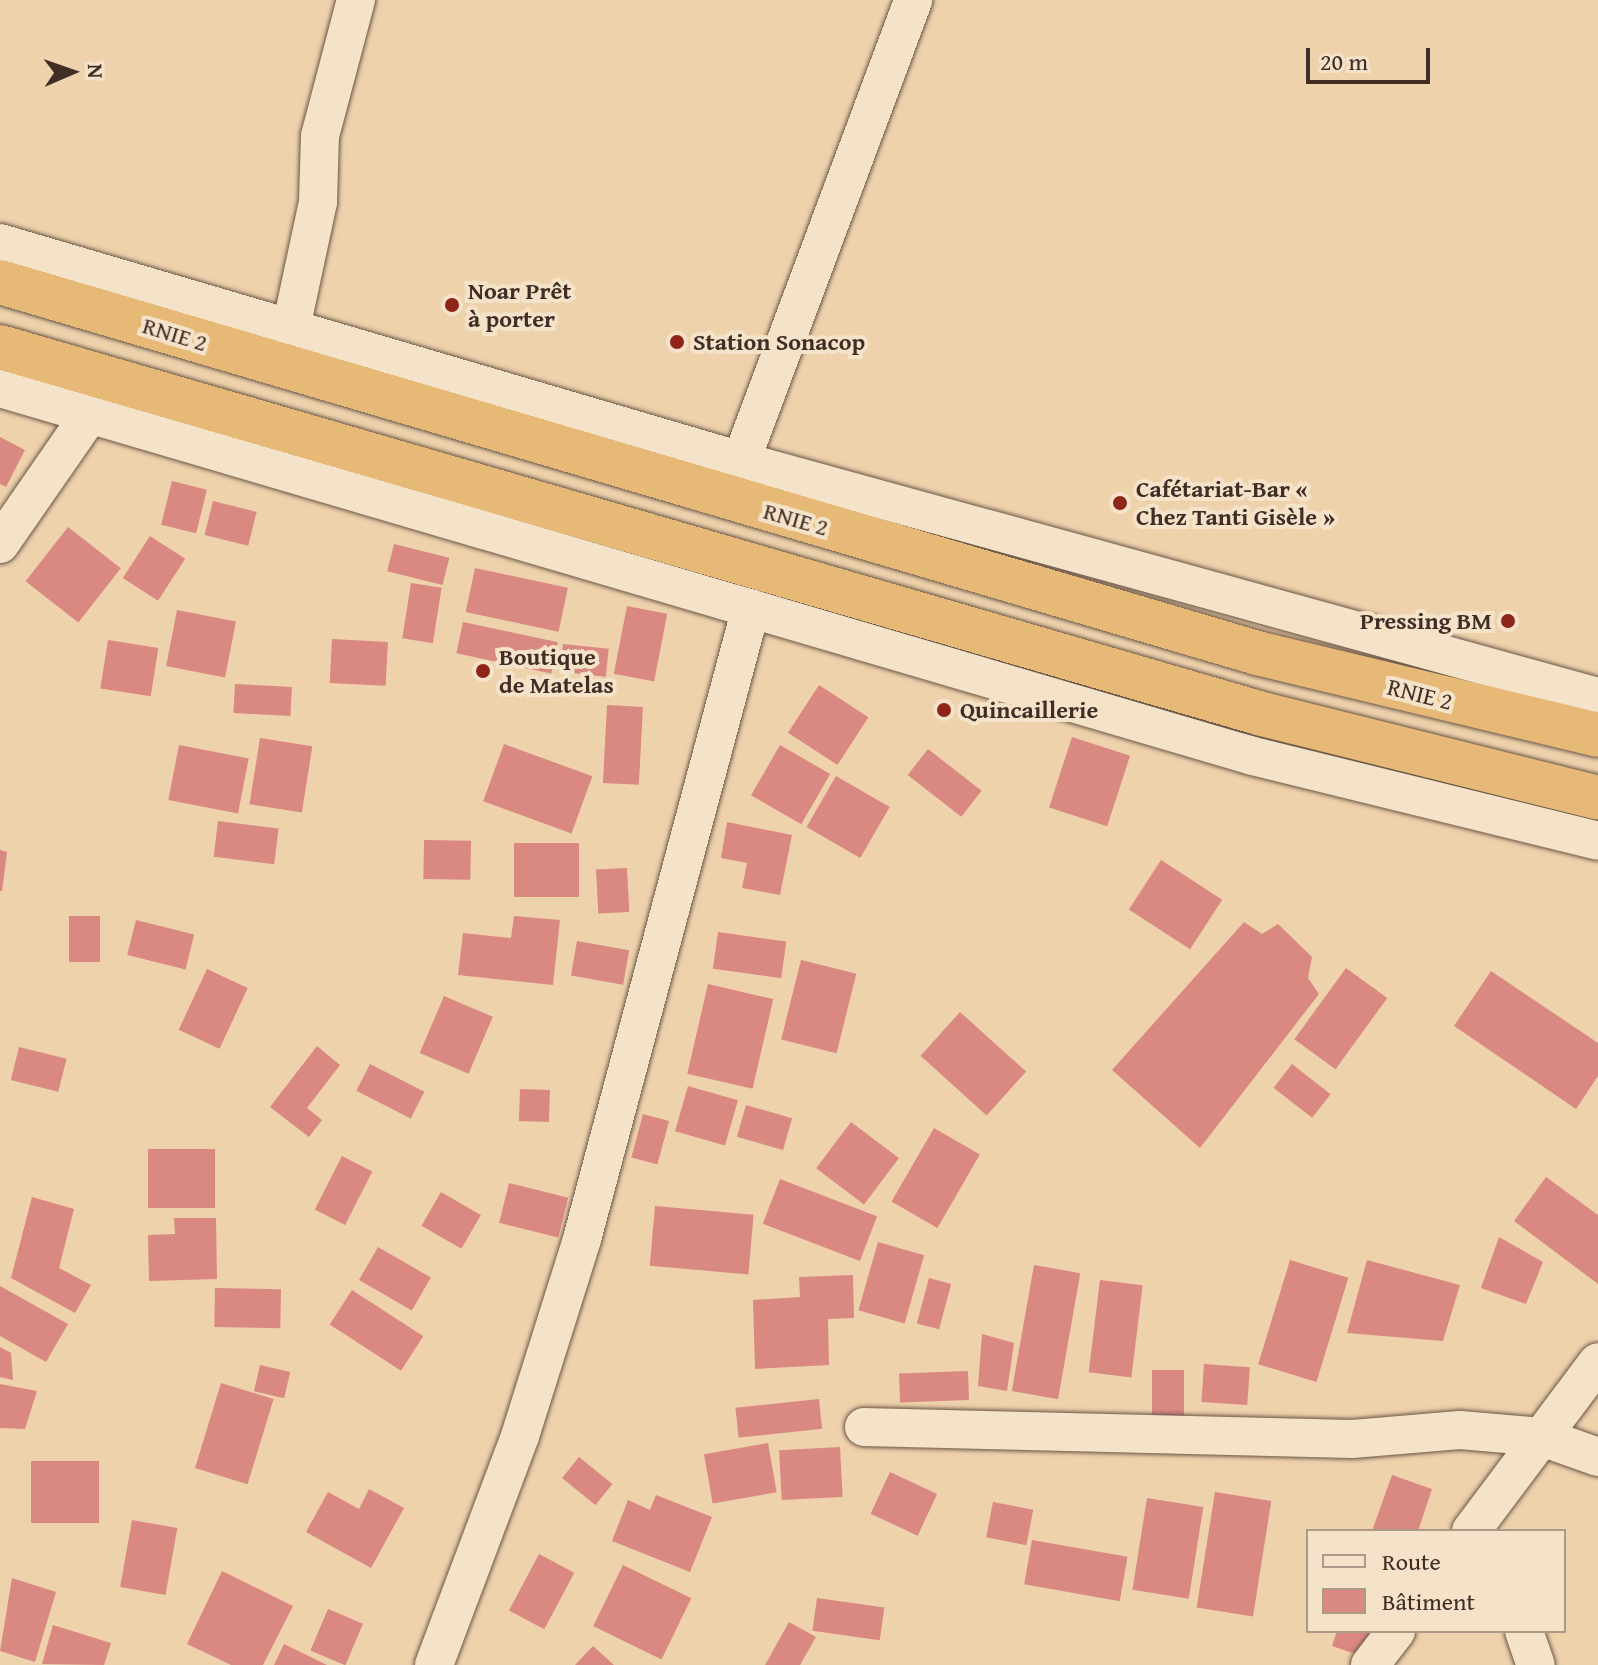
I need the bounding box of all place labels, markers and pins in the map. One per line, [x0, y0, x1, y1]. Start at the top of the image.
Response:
place label: Noar Prêt à porter [468, 277, 571, 333]
marker: Noar Prêt à porter [443, 296, 461, 314]
place label: Station Sonacop [693, 328, 865, 356]
marker: Station Sonacop [668, 333, 686, 351]
place label: Cafétariat-Bar « Chez Tanti Gisèle » [1136, 475, 1335, 531]
marker: Cafétariat-Bar « Chez Tanti Gisèle » [1111, 494, 1129, 512]
place label: Pressing BM [1360, 607, 1492, 635]
marker: Pressing BM [1499, 612, 1517, 630]
place label: Boutique de Matelas [499, 643, 614, 699]
marker: Boutique de Matelas [474, 662, 492, 680]
place label: Quincaillerie [960, 696, 1098, 724]
marker: Quincaillerie [935, 701, 953, 719]

